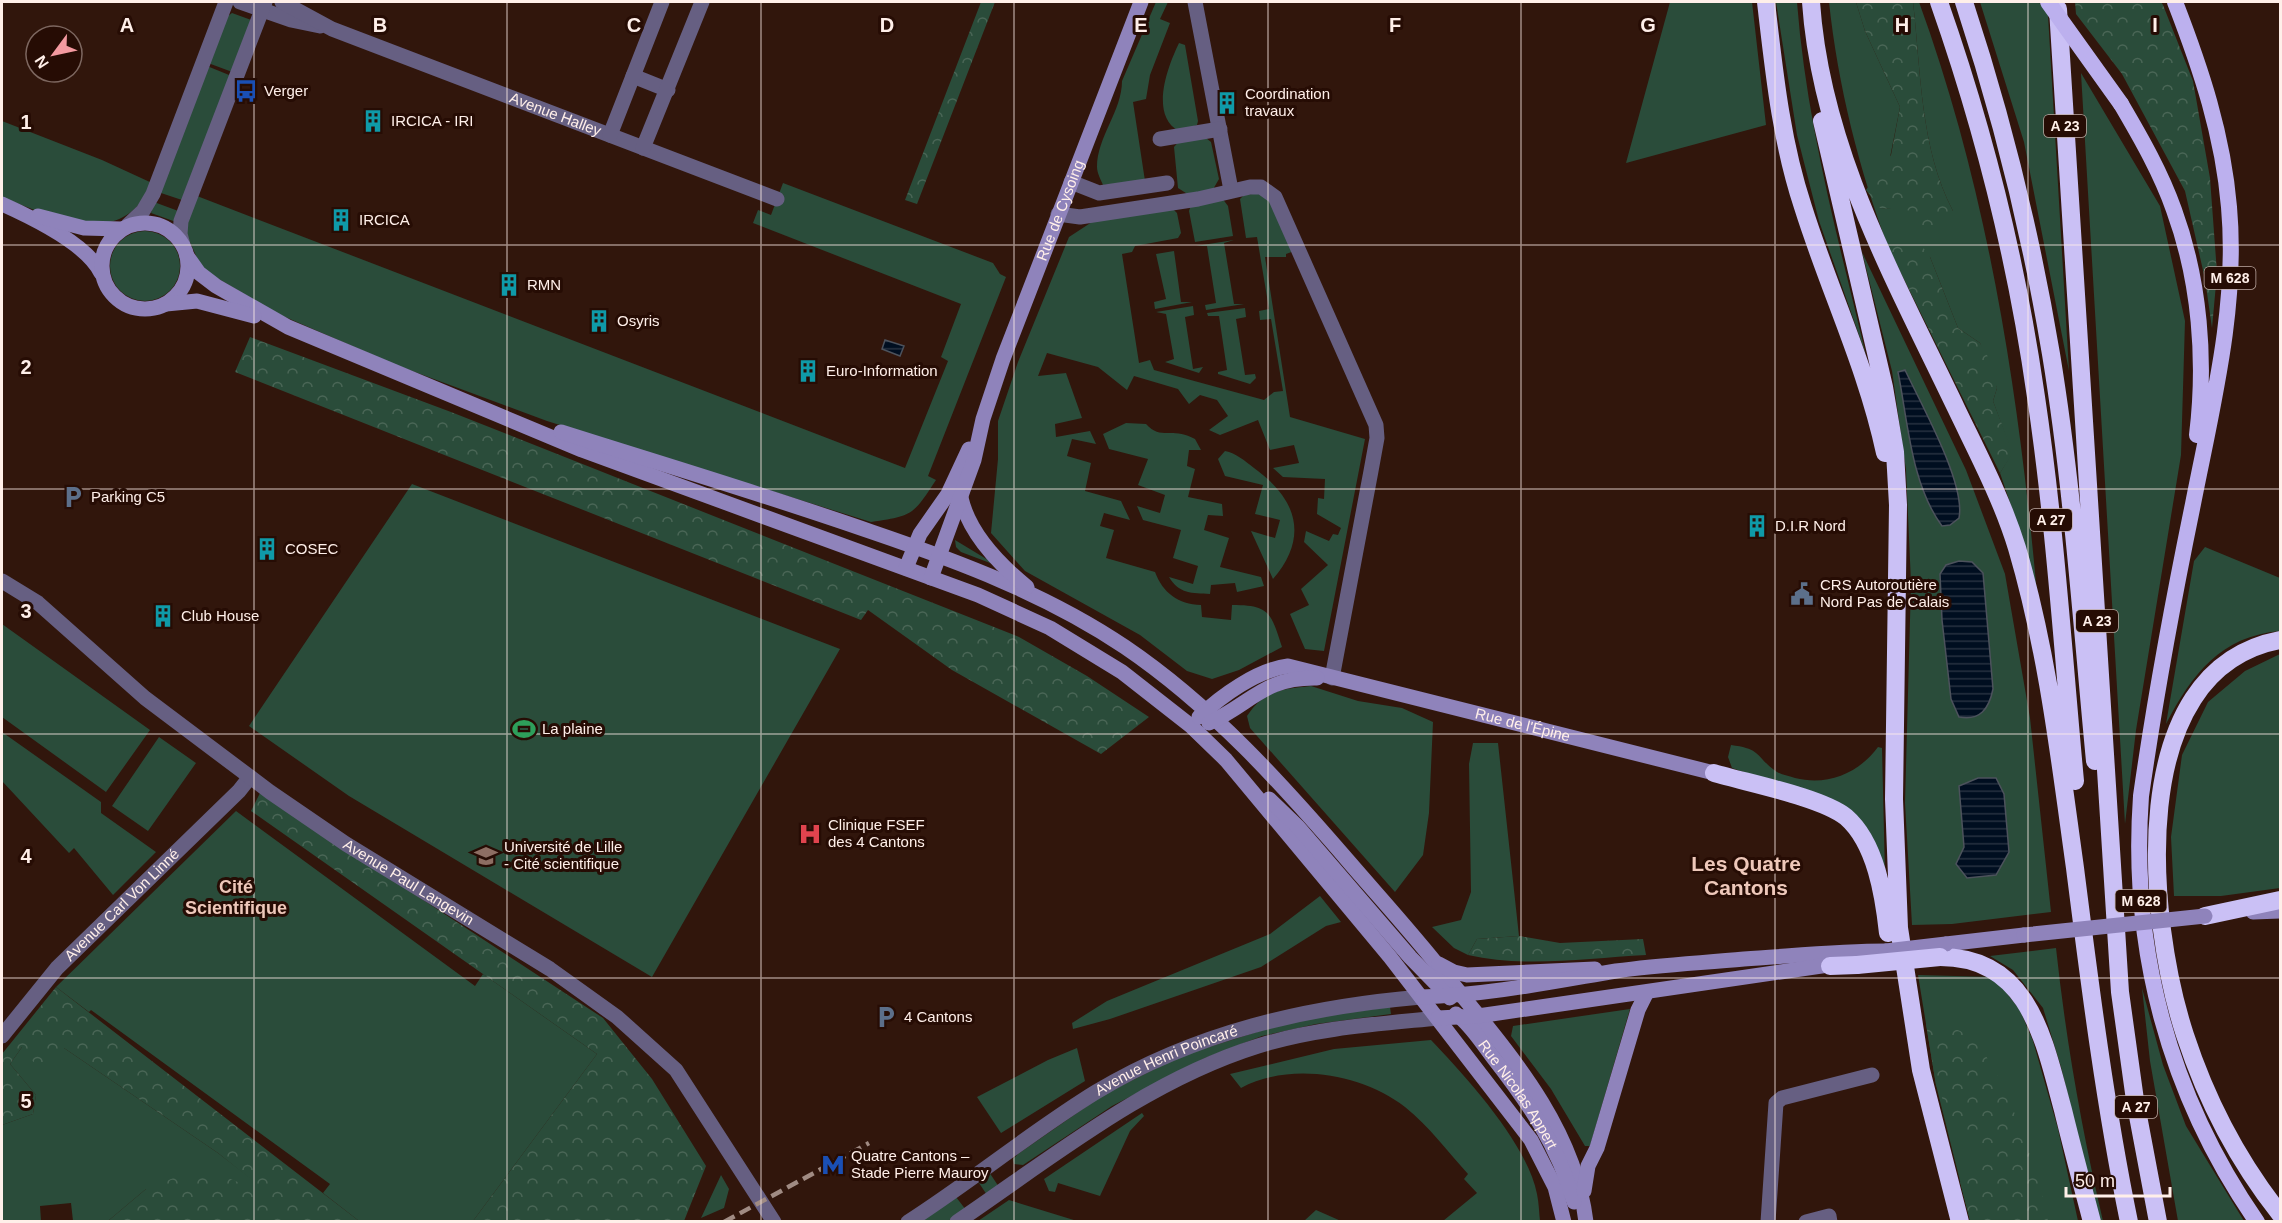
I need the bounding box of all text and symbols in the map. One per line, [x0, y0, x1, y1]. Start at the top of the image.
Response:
text: A [120, 14, 134, 36]
text: B [373, 14, 387, 36]
text: C [627, 14, 641, 36]
text: D [880, 14, 894, 36]
text: E [1134, 14, 1148, 36]
text: F [1389, 14, 1401, 36]
text: G [1640, 14, 1656, 36]
text: H [1895, 14, 1909, 36]
text: I [2152, 14, 2158, 36]
north arrow [24, 24, 84, 84]
text: N [32, 52, 52, 71]
bus stop icon: Verger [233, 78, 259, 104]
place label: Verger [264, 82, 308, 99]
place label: Coordination travaux [1245, 85, 1330, 119]
street label: Avenue Halley [507, 89, 604, 139]
building icon: Coordination travaux [1214, 90, 1240, 116]
building icon: IRCICA - IRI [360, 108, 386, 134]
text: 1 [20, 111, 32, 133]
place label: IRCICA - IRI [391, 112, 474, 129]
road number: A 23 [2044, 115, 2086, 137]
street label: Rue de Cysoing [1033, 157, 1087, 263]
building icon: IRCICA [328, 207, 354, 233]
place label: IRCICA [359, 211, 410, 228]
road number: M 628 [2204, 267, 2256, 289]
building icon: RMN [496, 272, 522, 298]
place label: RMN [527, 276, 561, 293]
building icon: Osyris [586, 308, 612, 334]
place label: Osyris [617, 312, 660, 329]
text: 2 [20, 356, 32, 378]
building icon: Euro-Information [795, 358, 821, 384]
place label: Euro-Information [826, 362, 938, 379]
parking icon: Parking C5 [60, 484, 86, 510]
place label: Parking C5 [91, 488, 165, 505]
road number: A 27 [2030, 509, 2072, 531]
building icon: D.I.R Nord [1744, 513, 1770, 539]
place label: D.I.R Nord [1775, 517, 1846, 534]
building icon: COSEC [254, 536, 280, 562]
place label: COSEC [285, 540, 339, 557]
place label: CRS Autoroutière Nord Pas de Calais [1820, 576, 1949, 610]
public building icon: CRS Autoroutière Nord Pas de Calais [1789, 581, 1815, 607]
text: 3 [20, 600, 32, 622]
building icon: Club House [150, 603, 176, 629]
place label: Club House [181, 607, 259, 624]
road number: A 23 [2076, 610, 2118, 632]
street label: Rue de l'Épine [1474, 704, 1572, 745]
sports icon: La plaine [511, 716, 537, 742]
place label: La plaine [542, 720, 603, 737]
place label: Clinique FSEF des 4 Cantons [828, 816, 925, 850]
hospital icon: Clinique FSEF des 4 Cantons [797, 821, 823, 847]
street label: Avenue Paul Langevin [340, 835, 477, 928]
place label: Université de Lille ‐ Cité scientifique [504, 838, 622, 872]
school or university icon: Université de Lille ‐ Cité scientifique [473, 843, 499, 869]
text: 4 [20, 845, 32, 867]
street label: Avenue Carl Von Linné [61, 845, 182, 964]
district label: Les Quatre Cantons [1691, 852, 1801, 899]
district label: Cité Scientifique [185, 877, 287, 918]
road number: M 628 [2116, 890, 2166, 912]
parking icon: 4 Cantons [873, 1004, 899, 1030]
place label: 4 Cantons [904, 1008, 972, 1025]
street label: Avenue Henri Poincaré [1092, 1022, 1239, 1099]
street label: Rue Nicolas Appert [1475, 1037, 1562, 1152]
text: 5 [20, 1090, 32, 1112]
road number: A 27 [2115, 1096, 2157, 1118]
place label: Quatre Cantons – Stade Pierre Mauroy [851, 1147, 989, 1181]
metro station icon: Quatre Cantons – Stade Pierre Mauroy [820, 1152, 846, 1178]
scale bar [2066, 1160, 2170, 1198]
text: 50 m [2075, 1171, 2115, 1191]

